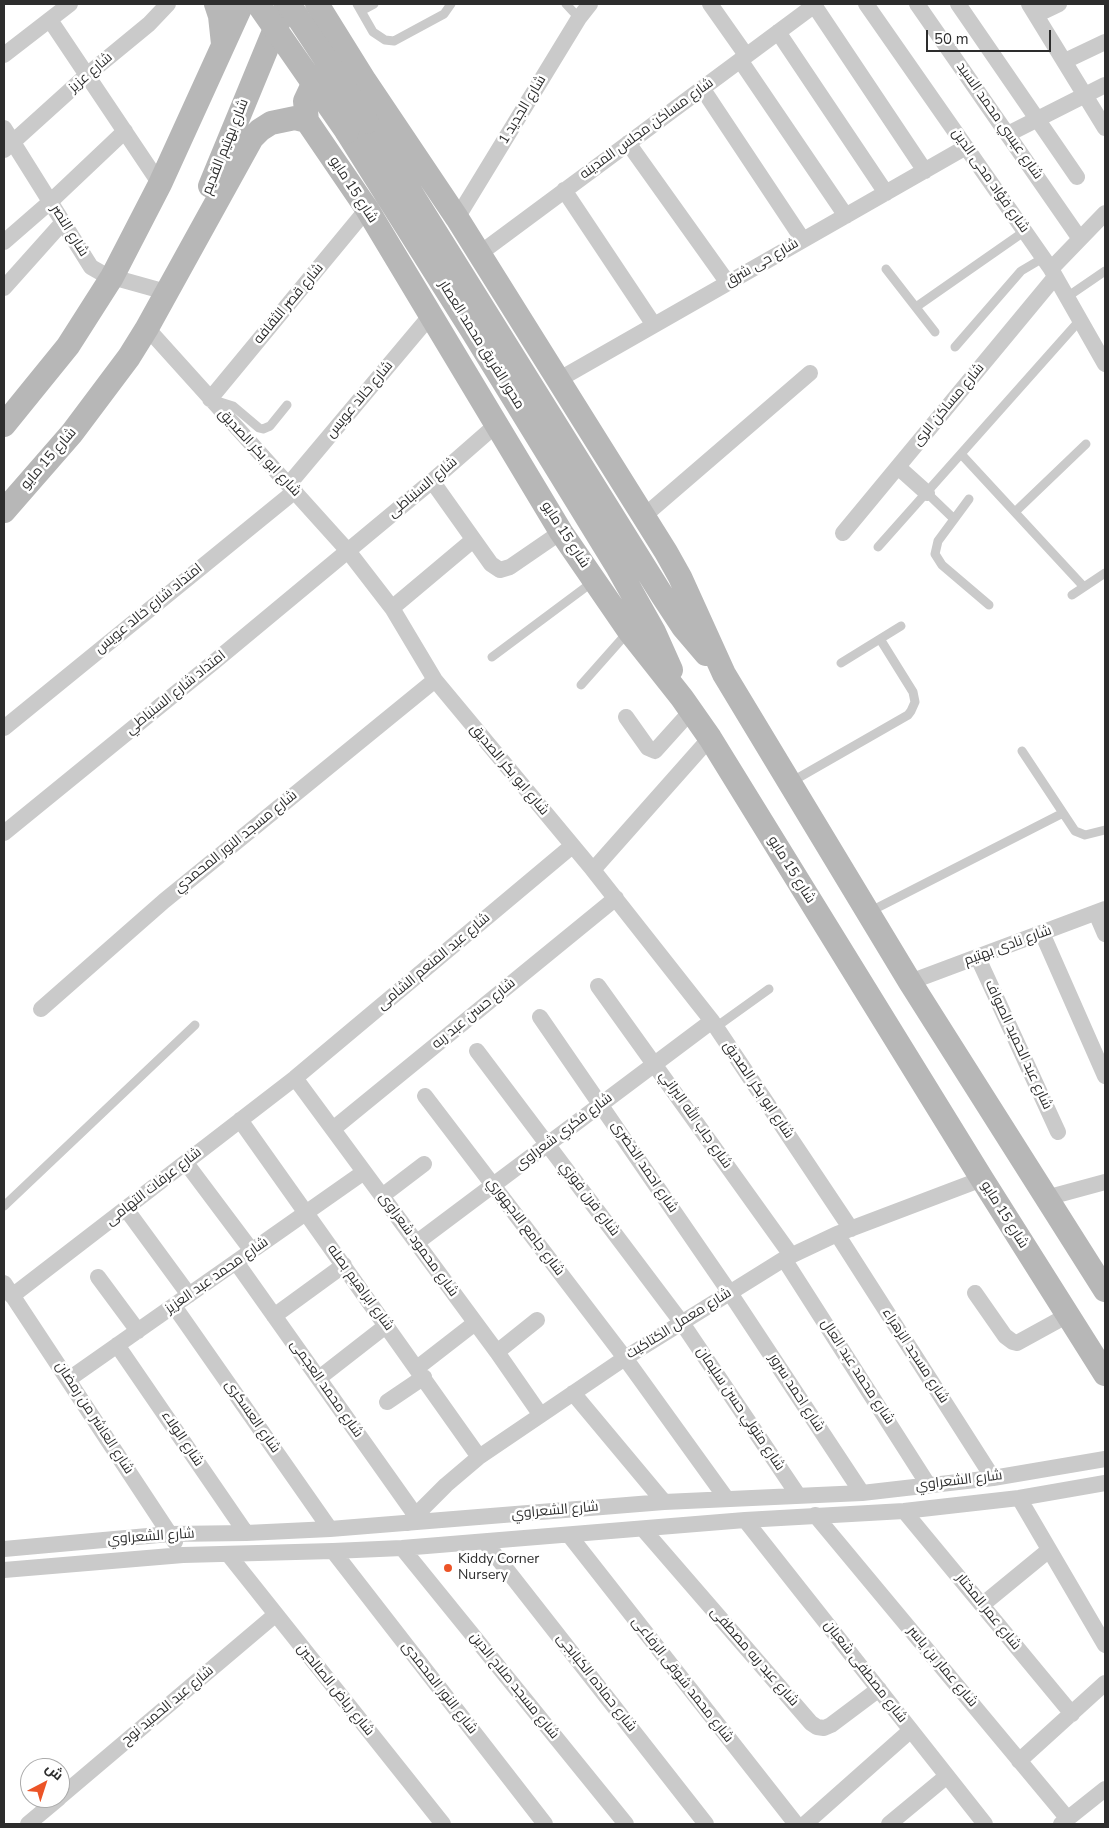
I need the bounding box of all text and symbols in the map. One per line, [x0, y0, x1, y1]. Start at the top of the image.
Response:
scale bar [929, 20, 1054, 52]
text: 50 m [934, 29, 969, 49]
street label: شارع عزيز [66, 50, 116, 96]
street label: شارع عيسي محمد السيد [952, 59, 1046, 183]
street label: شارع الجديد 1 [496, 72, 550, 148]
street label: شارع مساكن مجلس المدينه [577, 75, 717, 183]
street label: شارع بهتيم القديم [199, 97, 253, 197]
street label: شارع فؤاد محى الدين [948, 126, 1032, 236]
street label: شارع 15 مايو [325, 154, 381, 226]
street label: شارع النصر [46, 202, 92, 260]
street label: شارع حى شرق [722, 235, 802, 291]
street label: شارع قصر الثقافه [250, 260, 328, 348]
street label: محور الفريق محمد العصار [434, 277, 528, 413]
street label: شارع خالد عويس [323, 358, 397, 442]
street label: شارع مساكن الرى [910, 360, 988, 450]
street label: شارع ابو بكر الصديق [214, 406, 304, 500]
street label: شارع 15 مايو [18, 425, 80, 493]
street label: شارع السنباطى [385, 454, 461, 522]
street label: شارع 15 مايو [537, 499, 593, 571]
street label: امتداد شارع خالد عويس [92, 560, 206, 658]
street label: امتداد شارع السنباطي [123, 647, 229, 739]
street label: شارع ابو بكر الصديق [466, 721, 552, 819]
street label: شارع مسجد النور المحمدي [171, 787, 301, 897]
street label: شارع 15 مايو [764, 833, 818, 907]
street label: شارع عبد المنعم الشامى [374, 910, 494, 1014]
street label: شارع نادى بهتيم [962, 922, 1054, 970]
street label: شارع حسن عبد ربه [429, 975, 519, 1053]
street label: شارع عبد الحميد الصواف [981, 978, 1055, 1112]
street label: شارع ابو بكر الصديق [719, 1038, 797, 1142]
street label: شارع جاب الله البراني [655, 1068, 735, 1172]
street label: شارع فكري شعراوى [512, 1090, 616, 1174]
street label: شارع احمد الخضرى [607, 1118, 681, 1216]
street label: شارع عرفات التهامى [103, 1144, 205, 1230]
street label: شارع فرن فوزي [555, 1158, 623, 1240]
street label: شارع جامع الاجهوري [483, 1175, 567, 1279]
street label: شارع 15 مايو [977, 1178, 1031, 1252]
street label: شارع محمود شعراوى [375, 1190, 461, 1300]
street label: شارع محمد عبد العزيز [162, 1234, 272, 1318]
street label: شارع ابراهيم بصله [323, 1242, 397, 1334]
street label: شارع معمل الكتاكيت [623, 1285, 735, 1363]
street label: شارع مسجد الزهراء [878, 1305, 952, 1407]
street label: شارع محمد عبد العال [817, 1316, 897, 1428]
street label: شارع محمد العجمى [286, 1337, 366, 1441]
street label: شارع متولي حسن سليمان [692, 1344, 788, 1474]
street label: شارع احمد سرور [765, 1351, 827, 1435]
street label: شارع العاشر من رمضان [51, 1359, 137, 1477]
street label: شارع العسكرى [221, 1377, 283, 1457]
street label: شارع الولاء [157, 1408, 207, 1470]
street label: شارع الشعراوي [915, 1467, 1003, 1495]
street label: شارع الشعراوي [511, 1499, 599, 1523]
street label: شارع الشعراوي [107, 1526, 195, 1548]
place label: Kiddy Corner Nursery [458, 1552, 539, 1584]
marker: Kiddy Corner Nursery [442, 1562, 454, 1574]
street label: شارع عمر المختار [952, 1570, 1024, 1654]
street label: شارع عبد ربه مصطفى [706, 1604, 802, 1710]
street label: شارع محمد شوقى الرفاعى [628, 1614, 736, 1746]
street label: شارع مصطفى شعبان [820, 1618, 910, 1726]
street label: شارع عمار بن ياسر [903, 1623, 981, 1711]
street label: شارع مسجد صلاح الدين [466, 1629, 562, 1743]
street label: شارع حماده الكبابجى [552, 1630, 640, 1736]
street label: شارع النور المحمدى [398, 1638, 480, 1738]
street label: شارع رياض الصالحين [293, 1641, 377, 1739]
street label: شارع عبد الحميد نوح [119, 1663, 217, 1749]
north arrow [20, 1758, 70, 1808]
text: ش [41, 1759, 67, 1785]

